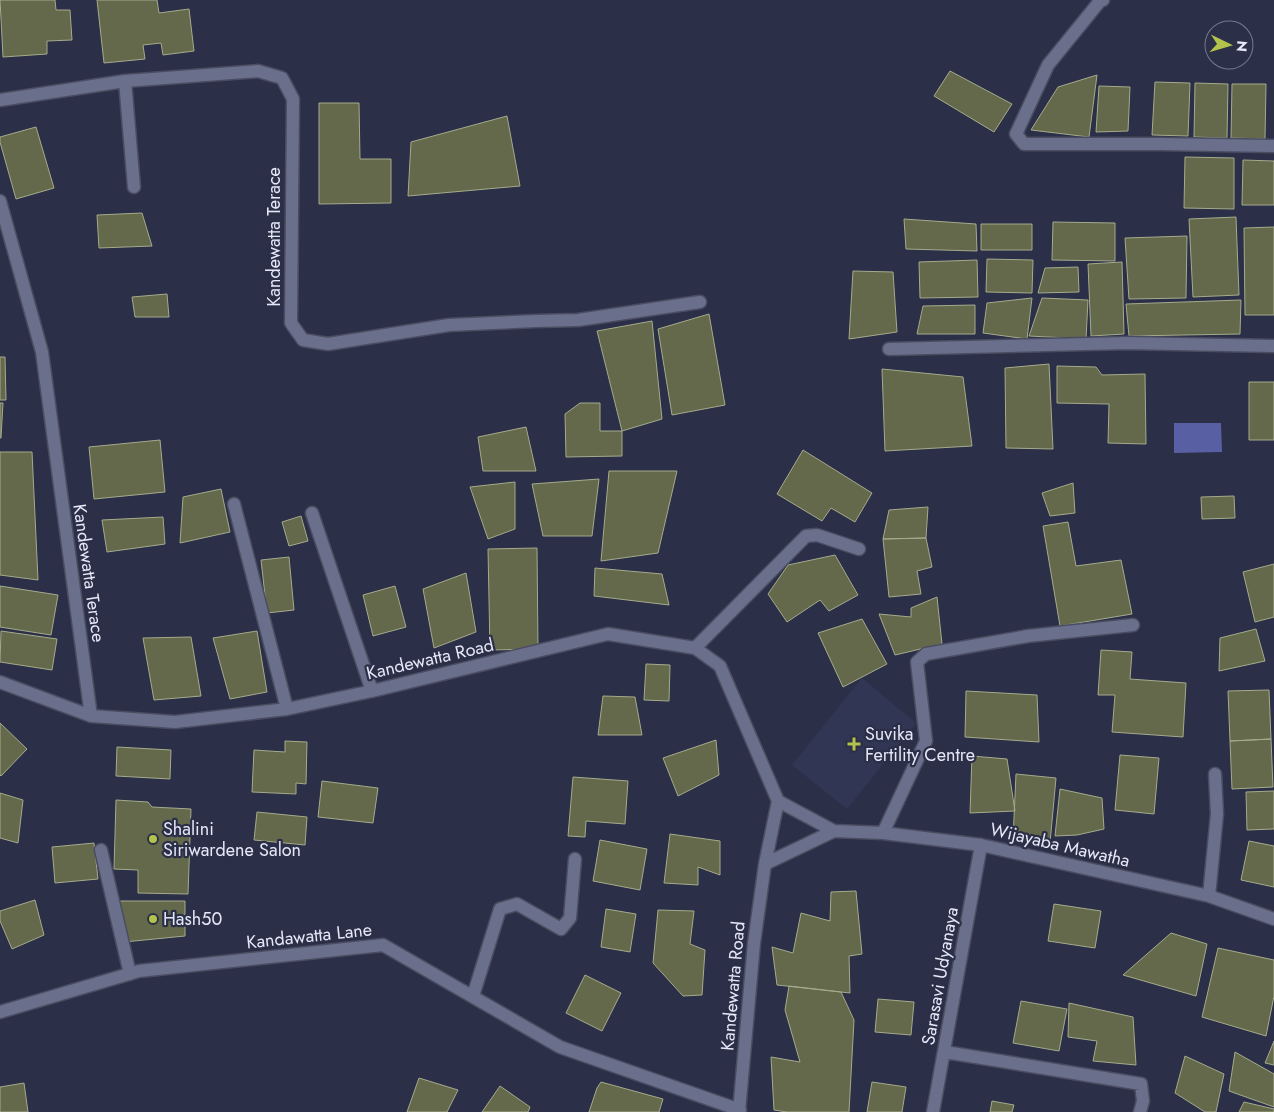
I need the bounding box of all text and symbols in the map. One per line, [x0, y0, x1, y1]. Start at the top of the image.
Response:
north arrow [1204, 20, 1254, 70]
text: N [1232, 40, 1252, 53]
street label: Kandewatta Terace [261, 167, 287, 307]
street label: Kandewatta Terace [66, 502, 112, 644]
street label: Kandewatta Road [364, 632, 496, 686]
place label: Suvika Fertility Centre [865, 721, 975, 768]
marker: Suvika Fertility Centre [847, 737, 861, 751]
place label: Shalini Siriwardene Salon [163, 816, 301, 863]
street label: Wijayaba Mawatha [987, 816, 1133, 874]
marker: Shalini Siriwardene Salon [147, 833, 159, 845]
street label: Sarasavi Udyanaya [915, 905, 965, 1047]
place label: Hash50 [163, 906, 222, 932]
marker: Hash50 [147, 913, 159, 925]
street label: Kandawatta Lane [245, 916, 373, 956]
street label: Kandewatta Road [714, 920, 752, 1052]

